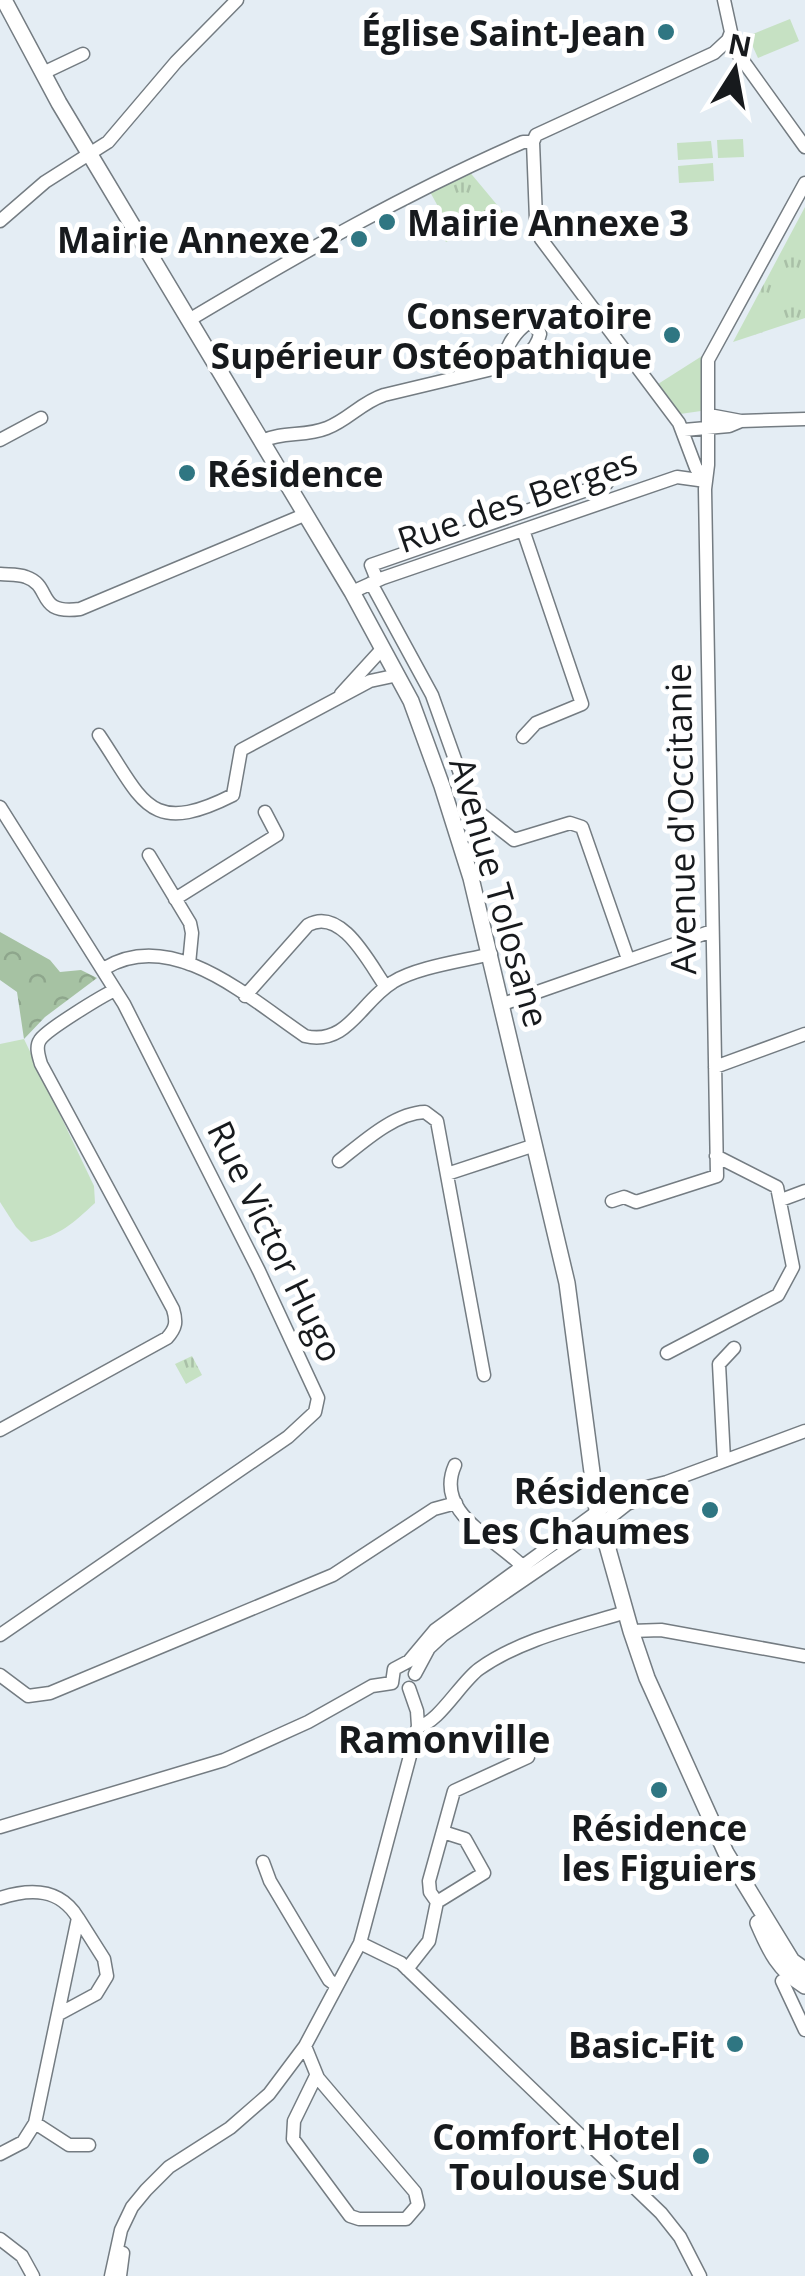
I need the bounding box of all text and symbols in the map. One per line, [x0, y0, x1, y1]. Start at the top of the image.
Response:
place label: Église Saint-Jean [361, 9, 646, 56]
north arrow [685, 20, 785, 120]
marker: Église Saint-Jean [655, 21, 677, 43]
text: N [725, 24, 755, 65]
place label: Mairie Annexe 3 [407, 199, 689, 246]
marker: Mairie Annexe 3 [376, 211, 398, 233]
place label: Mairie Annexe 2 [57, 216, 339, 263]
marker: Mairie Annexe 2 [348, 228, 370, 250]
place label: Conservatoire Supérieur Ostéopathique [211, 292, 652, 379]
marker: Conservatoire Supérieur Ostéopathique [661, 324, 683, 346]
street label: Rue des Berges [391, 437, 643, 563]
place label: Résidence [207, 450, 383, 497]
marker: Résidence [176, 462, 198, 484]
street label: Avenue d'Occitanie [654, 663, 706, 975]
street label: Avenue Tolosane [439, 752, 561, 1032]
street label: Rue Victor Hugo [197, 1113, 355, 1369]
place label: Résidence Les Chaumes [461, 1467, 690, 1554]
marker: Résidence Les Chaumes [699, 1499, 721, 1521]
district label: Ramonville [338, 1712, 550, 1764]
marker: Résidence les Figuiers [648, 1779, 670, 1801]
place label: Résidence les Figuiers [561, 1804, 757, 1891]
place label: Basic-Fit [568, 2021, 715, 2068]
marker: Basic-Fit [724, 2033, 746, 2055]
place label: Comfort Hotel Toulouse Sud [432, 2113, 681, 2200]
marker: Comfort Hotel Toulouse Sud [690, 2145, 712, 2167]

